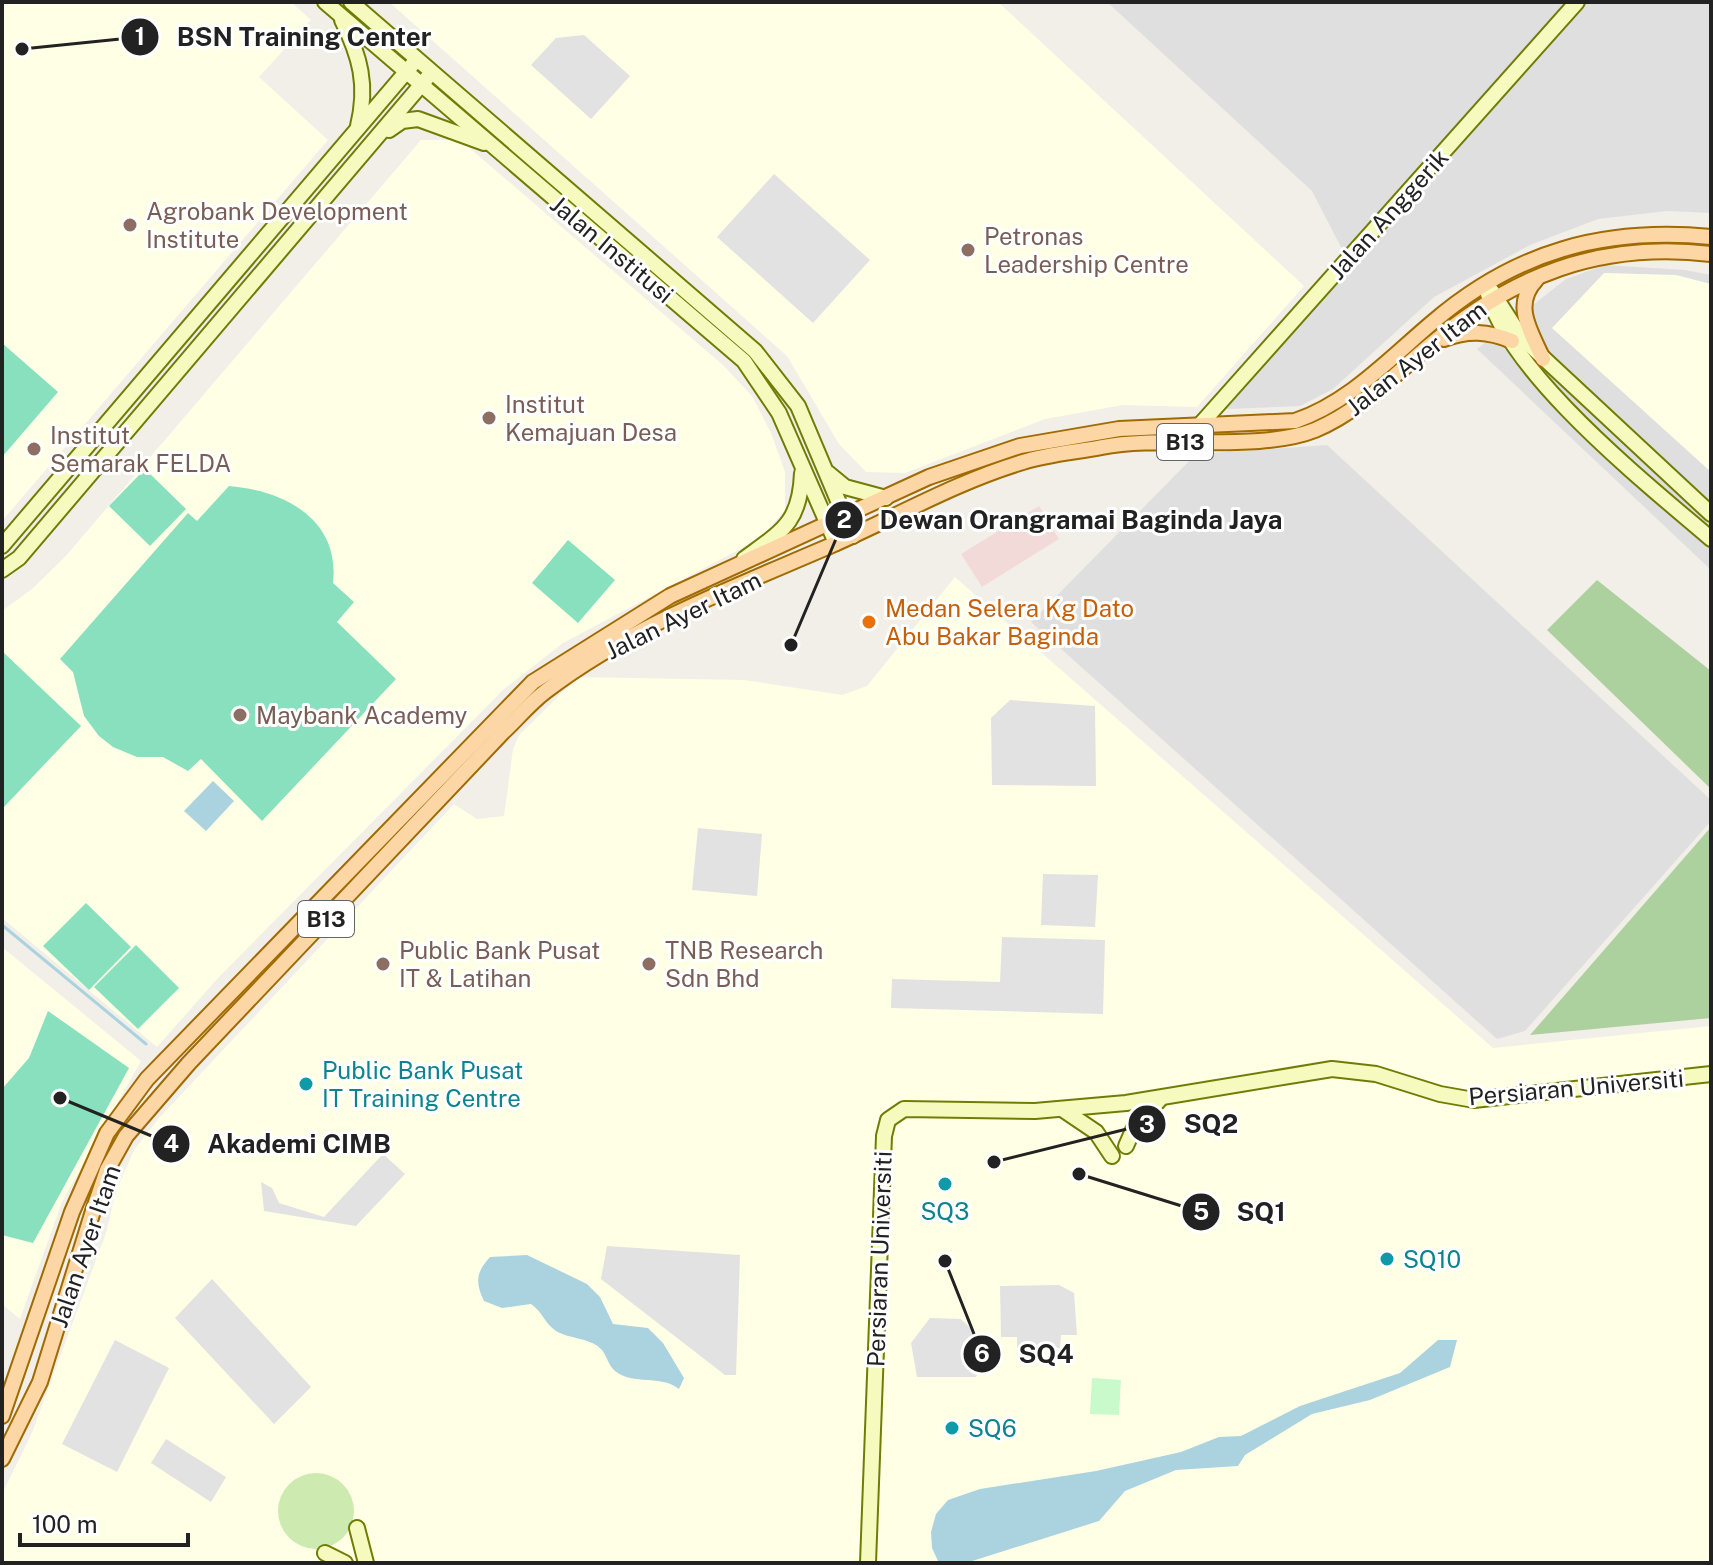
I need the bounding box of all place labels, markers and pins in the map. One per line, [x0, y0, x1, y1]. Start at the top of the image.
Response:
callout: BSN Training Center [120, 12, 447, 62]
place label: Agrobank Development Institute [146, 197, 408, 253]
marker: Agrobank Development Institute [121, 216, 139, 234]
place label: Petronas Leadership Centre [984, 222, 1189, 278]
marker: Petronas Leadership Centre [959, 241, 977, 259]
place label: Institut Kemajuan Desa [505, 390, 677, 446]
marker: Institut Kemajuan Desa [480, 409, 498, 427]
place label: Institut Semarak FELDA [50, 421, 231, 477]
marker: Institut Semarak FELDA [25, 440, 43, 458]
callout: Dewan Orangramai Baginda Jaya [824, 495, 1299, 545]
place label: Medan Selera Kg Dato Abu Bakar Baginda [885, 594, 1134, 650]
marker: Medan Selera Kg Dato Abu Bakar Baginda [860, 613, 878, 631]
place label: Maybank Academy [256, 701, 468, 729]
marker: Maybank Academy [231, 706, 249, 724]
place label: Public Bank Pusat IT & Latihan [399, 936, 600, 992]
place label: TNB Research Sdn Bhd [665, 936, 823, 992]
marker: Public Bank Pusat IT & Latihan [374, 955, 392, 973]
marker: TNB Research Sdn Bhd [640, 955, 658, 973]
place label: Public Bank Pusat IT Training Centre [322, 1056, 523, 1112]
marker: Public Bank Pusat IT Training Centre [297, 1075, 315, 1093]
callout: SQ2 [1127, 1099, 1254, 1149]
callout: Akademi CIMB [151, 1119, 407, 1169]
marker: SQ3 [936, 1175, 954, 1193]
callout: SQ1 [1181, 1187, 1302, 1237]
place label: SQ3 [921, 1197, 969, 1225]
place label: SQ10 [1403, 1245, 1461, 1273]
marker: SQ10 [1378, 1250, 1396, 1268]
callout: SQ4 [962, 1329, 1089, 1379]
place label: SQ6 [968, 1414, 1017, 1442]
marker: SQ6 [943, 1419, 961, 1437]

